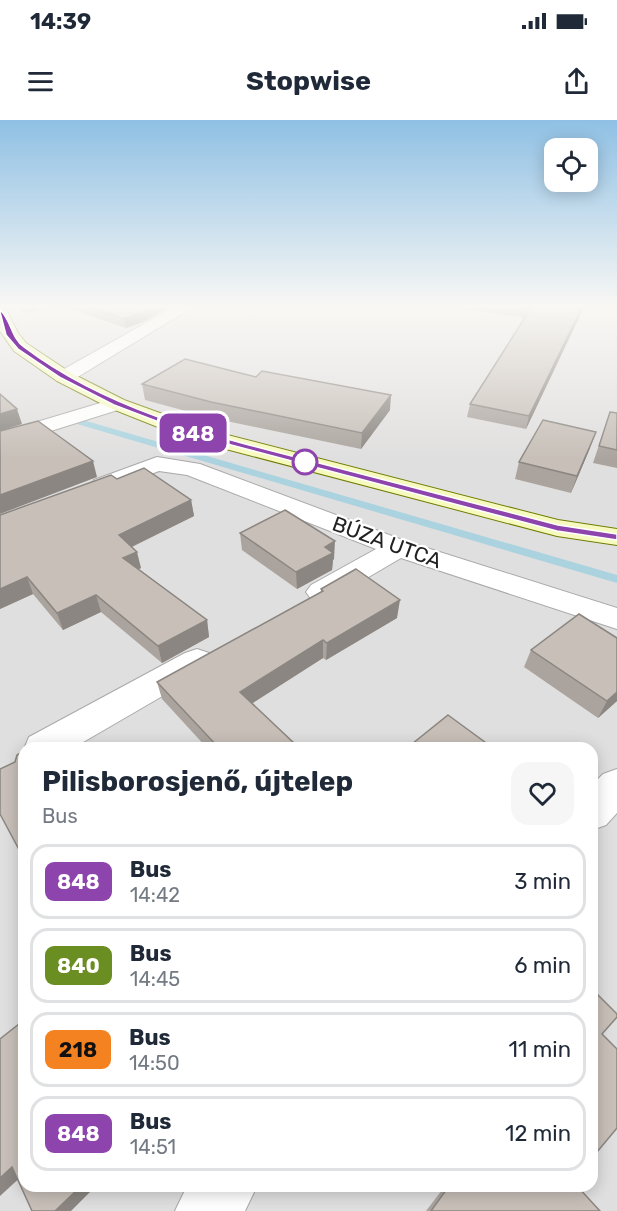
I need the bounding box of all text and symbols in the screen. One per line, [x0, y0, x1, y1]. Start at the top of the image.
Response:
text: 14:39 [30, 8, 91, 35]
icon: menu [24, 65, 57, 98]
text: Stopwise [246, 65, 371, 97]
icon: share [560, 65, 593, 98]
map controls [544, 138, 598, 192]
button: locate [544, 138, 598, 192]
line badge: 848 [158, 414, 228, 452]
text: 848 [172, 421, 214, 446]
unlabelled marker [292, 449, 318, 475]
street label: BÚZA UTCA [329, 511, 445, 573]
button: heart [511, 762, 574, 825]
text: Pilisborosjenő, újtelep [42, 765, 353, 798]
text: Bus [42, 804, 78, 828]
text: Bus [130, 856, 172, 883]
text: 3 min [514, 868, 571, 895]
text: 848 [57, 869, 100, 894]
text: 14:42 [130, 883, 180, 907]
text: Bus [130, 940, 172, 967]
text: 6 min [514, 952, 571, 979]
text: 840 [57, 953, 100, 978]
text: 14:45 [130, 967, 180, 991]
text: Bus [129, 1024, 171, 1051]
text: 11 min [509, 1036, 571, 1063]
text: 218 [59, 1037, 97, 1062]
text: 14:50 [129, 1051, 180, 1075]
text: Bus [130, 1108, 172, 1135]
text: 12 min [505, 1120, 571, 1147]
text: 848 [57, 1121, 100, 1146]
text: 14:51 [130, 1135, 176, 1159]

